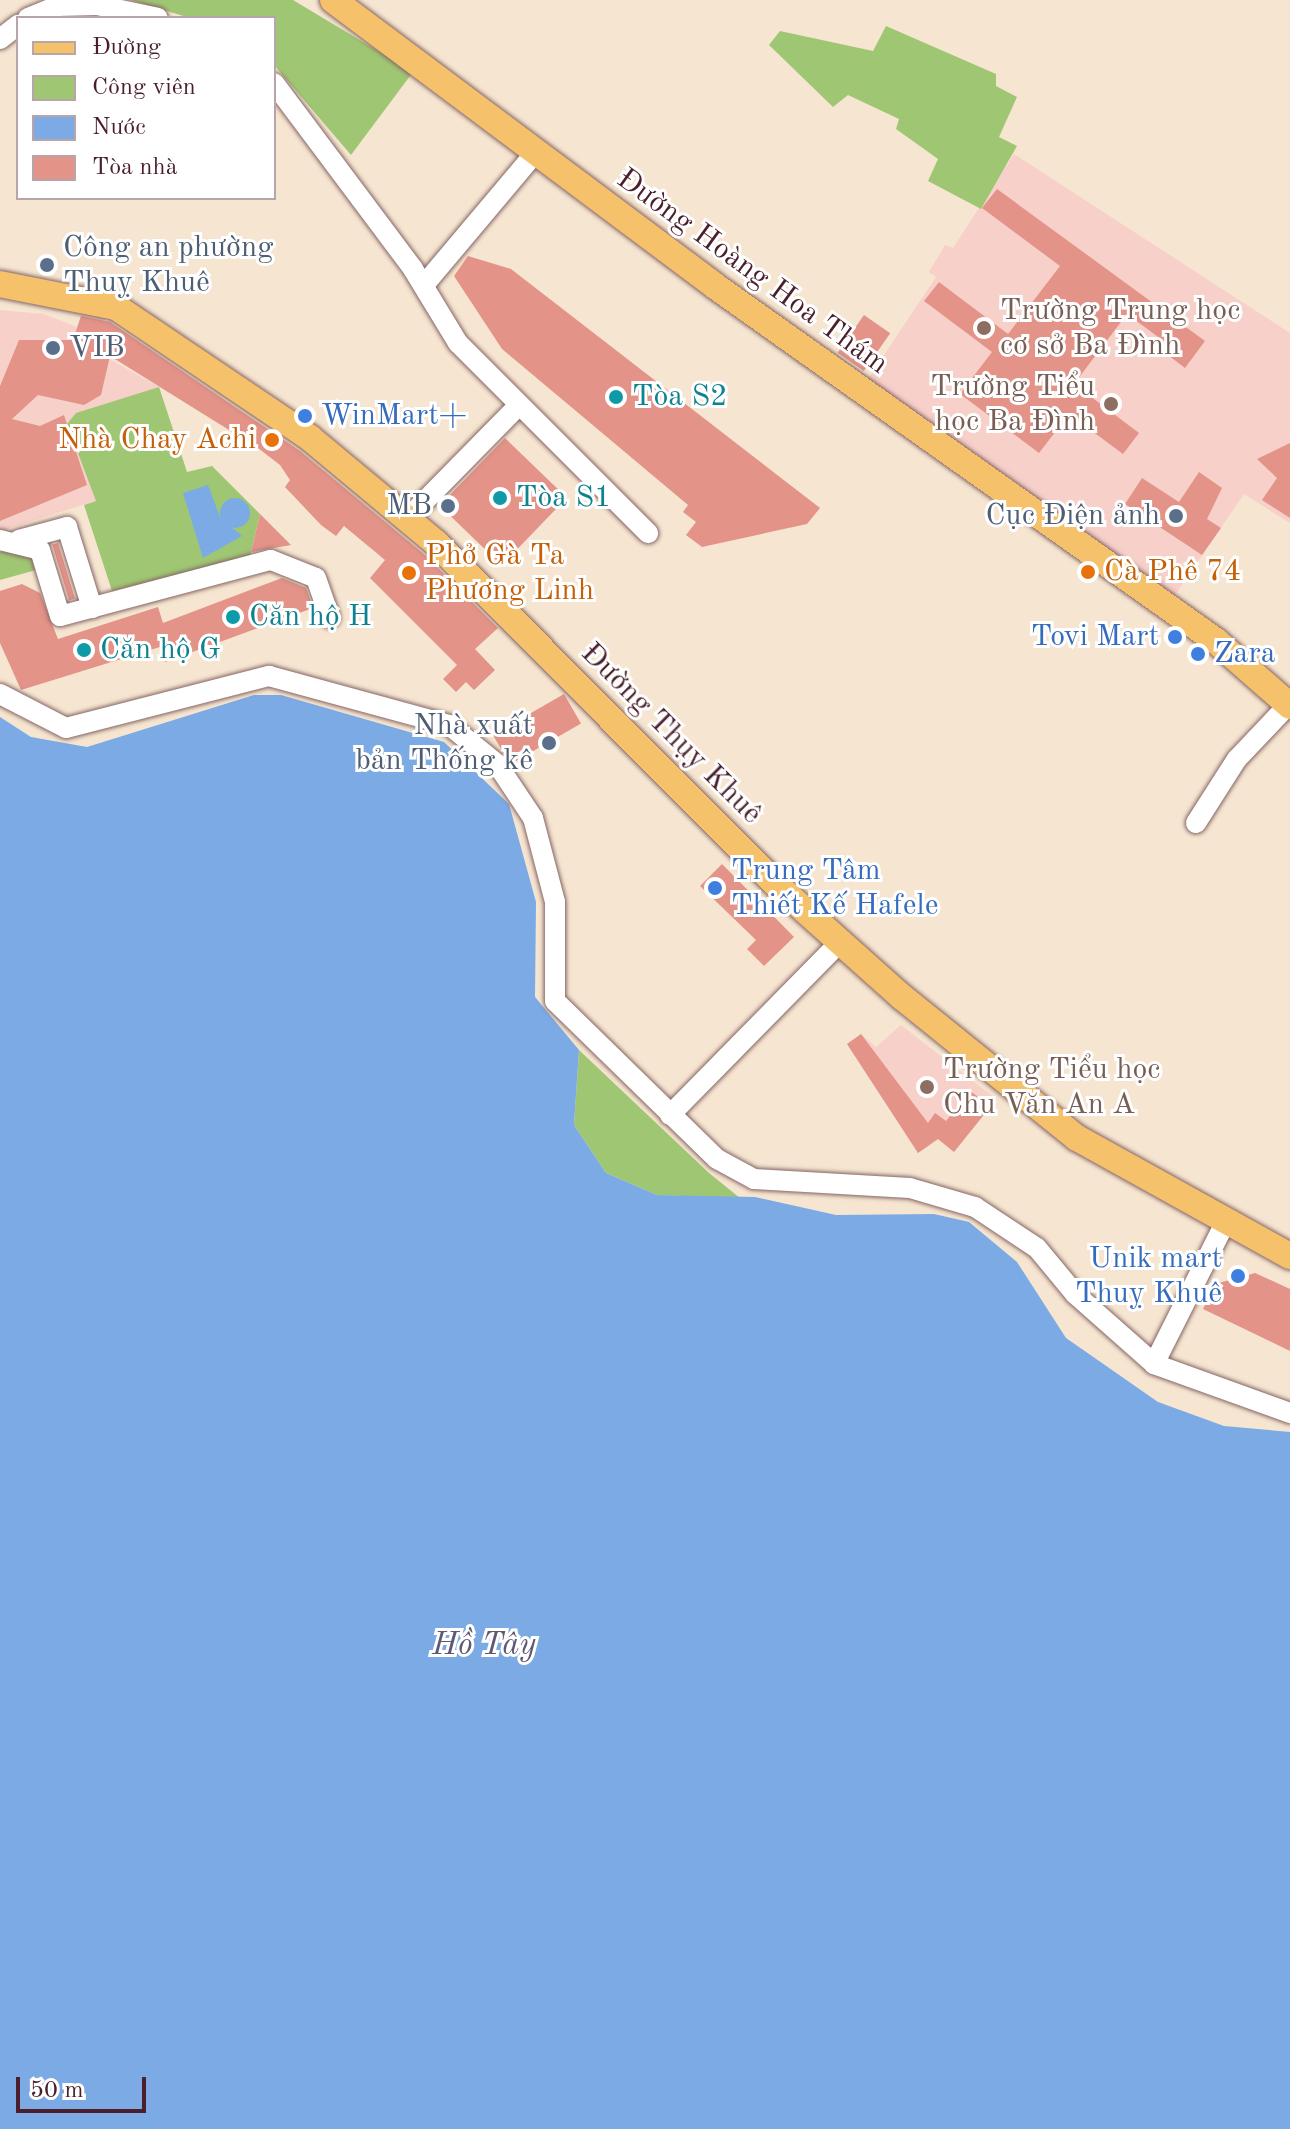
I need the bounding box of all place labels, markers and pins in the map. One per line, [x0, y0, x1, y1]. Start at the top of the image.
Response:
place label: Công an phường Thuỵ Khuê [63, 230, 273, 300]
marker: Công an phường Thuỵ Khuê [38, 256, 56, 274]
place label: Trường Trung học cơ sở Ba Đình [1000, 293, 1240, 364]
marker: Trường Trung học cơ sở Ba Đình [975, 319, 993, 337]
place label: VIB [69, 330, 125, 366]
marker: VIB [44, 339, 62, 357]
place label: Trường Tiểu học Ba Đình [930, 369, 1095, 440]
place label: Tòa S2 [632, 379, 728, 415]
marker: Tòa S2 [607, 388, 625, 406]
marker: Trường Tiểu học Ba Đình [1102, 395, 1120, 413]
place label: WinMart+ [321, 398, 467, 434]
marker: WinMart+ [296, 407, 314, 425]
place label: Nhà Chay Achi [58, 422, 256, 458]
marker: Nhà Chay Achi [263, 431, 281, 449]
place label: Tòa S1 [516, 480, 612, 516]
place label: MB [386, 488, 432, 524]
marker: Tòa S1 [491, 489, 509, 507]
marker: MB [439, 497, 457, 515]
place label: Cục Điện ảnh [986, 498, 1160, 534]
marker: Cục Điện ảnh [1167, 507, 1185, 525]
place label: Phở Gà Ta Phương Linh [425, 538, 594, 608]
place label: Cà Phê 74 [1104, 554, 1241, 590]
marker: Cà Phê 74 [1079, 563, 1097, 581]
marker: Phở Gà Ta Phương Linh [400, 564, 418, 582]
place label: Căn hộ H [249, 599, 372, 635]
marker: Căn hộ H [224, 608, 242, 626]
place label: Tovi Mart [1031, 619, 1159, 655]
marker: Tovi Mart [1166, 628, 1184, 646]
place label: Căn hộ G [100, 632, 221, 668]
place label: Zara [1214, 636, 1275, 672]
marker: Căn hộ G [75, 641, 93, 659]
marker: Zara [1189, 645, 1207, 663]
place label: Nhà xuất bản Thống kê [355, 708, 533, 778]
marker: Nhà xuất bản Thống kê [540, 734, 558, 752]
place label: Trung Tâm Thiết Kế Hafele [731, 853, 938, 924]
marker: Trung Tâm Thiết Kế Hafele [706, 879, 724, 897]
place label: Trường Tiểu học Chu Văn An A [943, 1052, 1160, 1122]
marker: Trường Tiểu học Chu Văn An A [918, 1078, 936, 1096]
place label: Unik mart Thuỵ Khuê [1075, 1241, 1222, 1312]
marker: Unik mart Thuỵ Khuê [1229, 1267, 1247, 1285]

